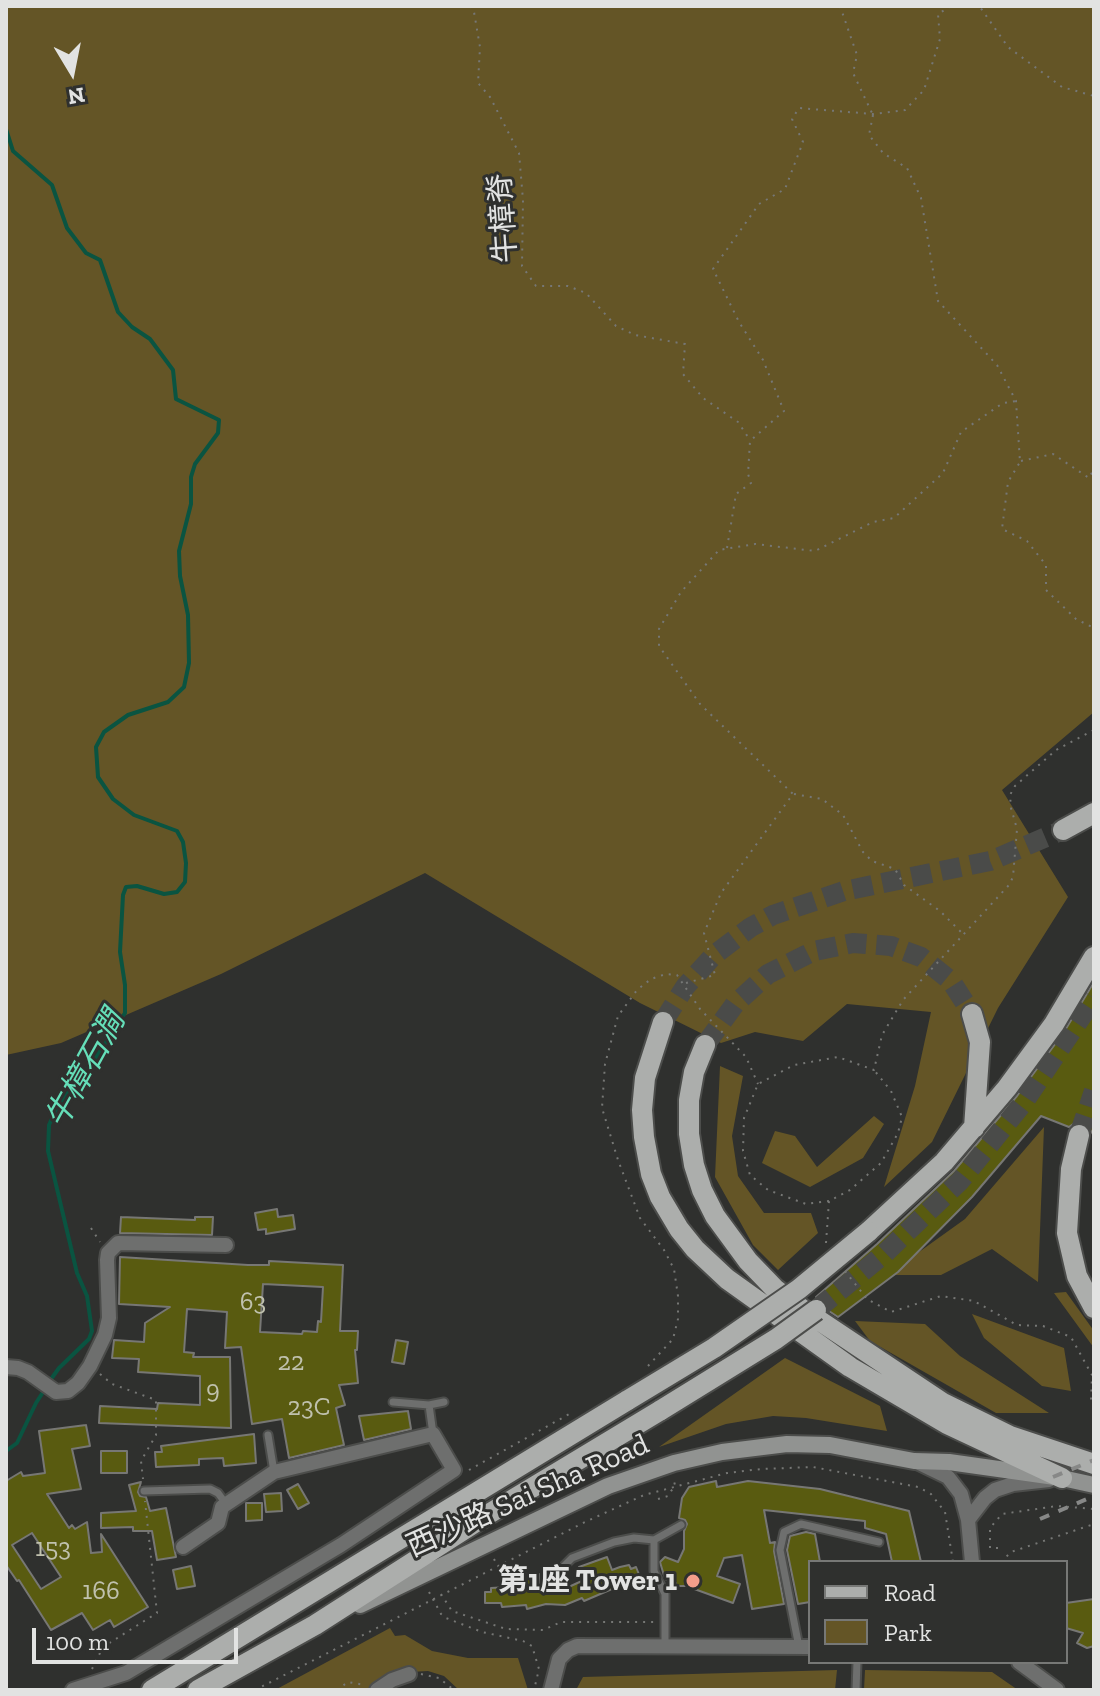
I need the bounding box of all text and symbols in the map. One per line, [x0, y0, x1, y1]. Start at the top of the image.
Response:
north arrow [32, 32, 112, 112]
text: N [66, 81, 87, 111]
street label: 牛樟脊 [483, 172, 525, 264]
water label: 牛樟石澗 [38, 1005, 134, 1135]
house number: 63 [240, 1287, 266, 1319]
house number: 22 [278, 1347, 304, 1379]
house number: 9 [206, 1375, 220, 1407]
house number: 23C [288, 1392, 330, 1424]
street label: 西沙路 Sai Sha Road [401, 1426, 655, 1566]
house number: 153 [35, 1533, 71, 1565]
legend [808, 1560, 1068, 1664]
place label: 第1座 Tower 1 [498, 1563, 677, 1599]
marker: 第1座 Tower 1 [684, 1572, 702, 1590]
house number: 166 [82, 1576, 120, 1608]
text: Road [884, 1578, 936, 1607]
scale bar [36, 1612, 242, 1662]
text: Park [884, 1618, 932, 1647]
text: 100 m [46, 1627, 109, 1656]

